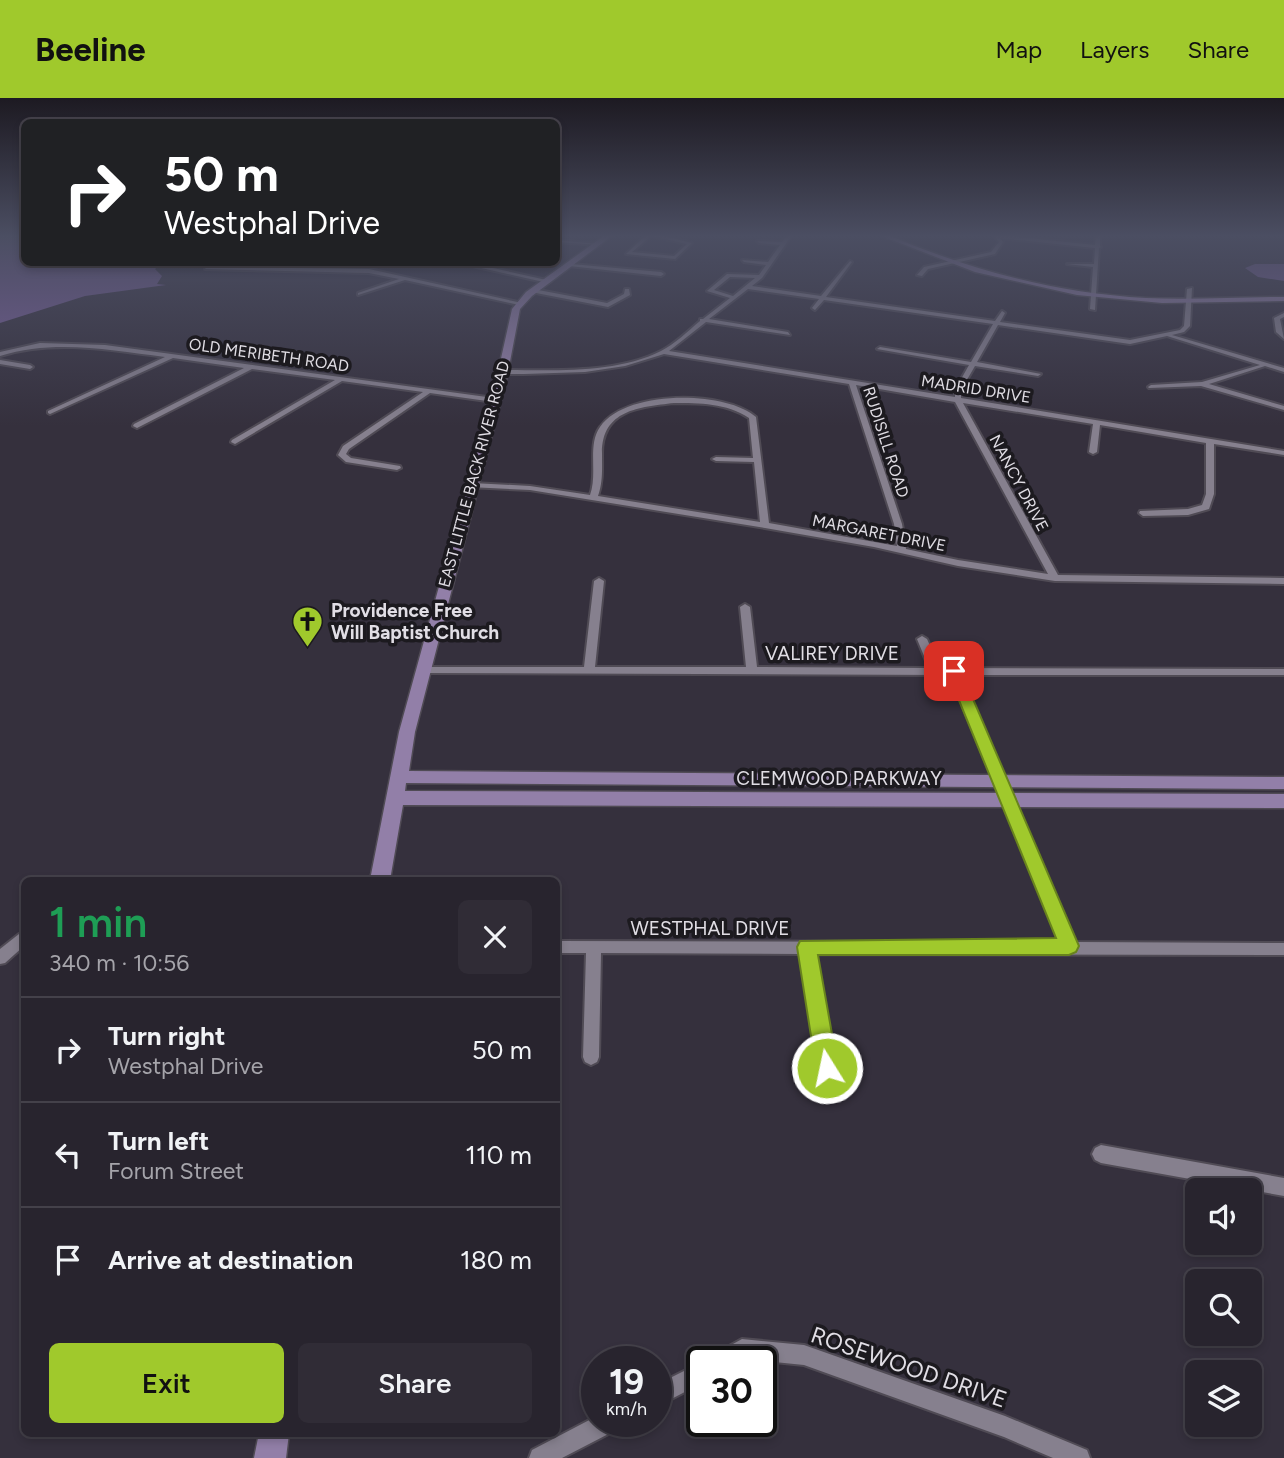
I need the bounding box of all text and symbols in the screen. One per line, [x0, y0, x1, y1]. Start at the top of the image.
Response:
text: Beeline [35, 30, 146, 69]
text: Map [995, 35, 1042, 64]
text: Layers [1080, 35, 1149, 64]
text: Share [1187, 35, 1249, 64]
text: 50 m [164, 144, 279, 203]
icon: right [49, 147, 140, 238]
text: Westphal Drive [164, 204, 380, 242]
street label: OLD MERIBETH ROAD [188, 334, 350, 376]
street label: EAST LITTLE BACK RIVER ROAD [435, 359, 513, 589]
street label: MADRID DRIVE [920, 371, 1032, 407]
street label: RUDISILL ROAD [859, 384, 913, 500]
street label: NANCY DRIVE [986, 431, 1052, 535]
street label: MARGARET DRIVE [811, 511, 947, 555]
place label: Providence Free Will Baptist Church [331, 599, 499, 644]
church icon: Providence Free Will Baptist Church [291, 604, 325, 648]
pin [924, 641, 984, 701]
street label: VALIREY DRIVE [765, 642, 899, 665]
icon: arrive [935, 652, 973, 690]
street label: CLEMWOOD PARKWAY [736, 767, 942, 790]
text: 1 min [49, 897, 147, 948]
button: close [458, 900, 532, 974]
street label: WESTPHAL DRIVE [631, 917, 789, 940]
text: 340 m · 10:56 [49, 949, 189, 977]
text: Turn right [108, 1020, 225, 1052]
icon: right [49, 1031, 87, 1069]
position arrow [790, 1031, 864, 1105]
text: 50 m [472, 1034, 532, 1066]
text: Westphal Drive [108, 1052, 263, 1080]
text: Turn left [108, 1125, 209, 1157]
icon: left [49, 1136, 87, 1174]
text: 110 m [465, 1139, 532, 1171]
text: Forum Street [108, 1157, 244, 1185]
map controls [1185, 1178, 1262, 1437]
button: sound [1185, 1178, 1262, 1255]
icon: arrive [49, 1241, 87, 1279]
text: Arrive at destination [108, 1244, 353, 1276]
text: 180 m [460, 1244, 532, 1276]
button: search [1185, 1269, 1262, 1346]
street label: ROSEWOOD DRIVE [807, 1320, 1011, 1414]
button: Exit [49, 1343, 284, 1423]
button: Share [298, 1343, 532, 1423]
speed limit sign: 30 [686, 1346, 777, 1437]
button: layers [1185, 1360, 1262, 1437]
text: 19 [609, 1361, 644, 1403]
text: km/h [606, 1398, 647, 1420]

